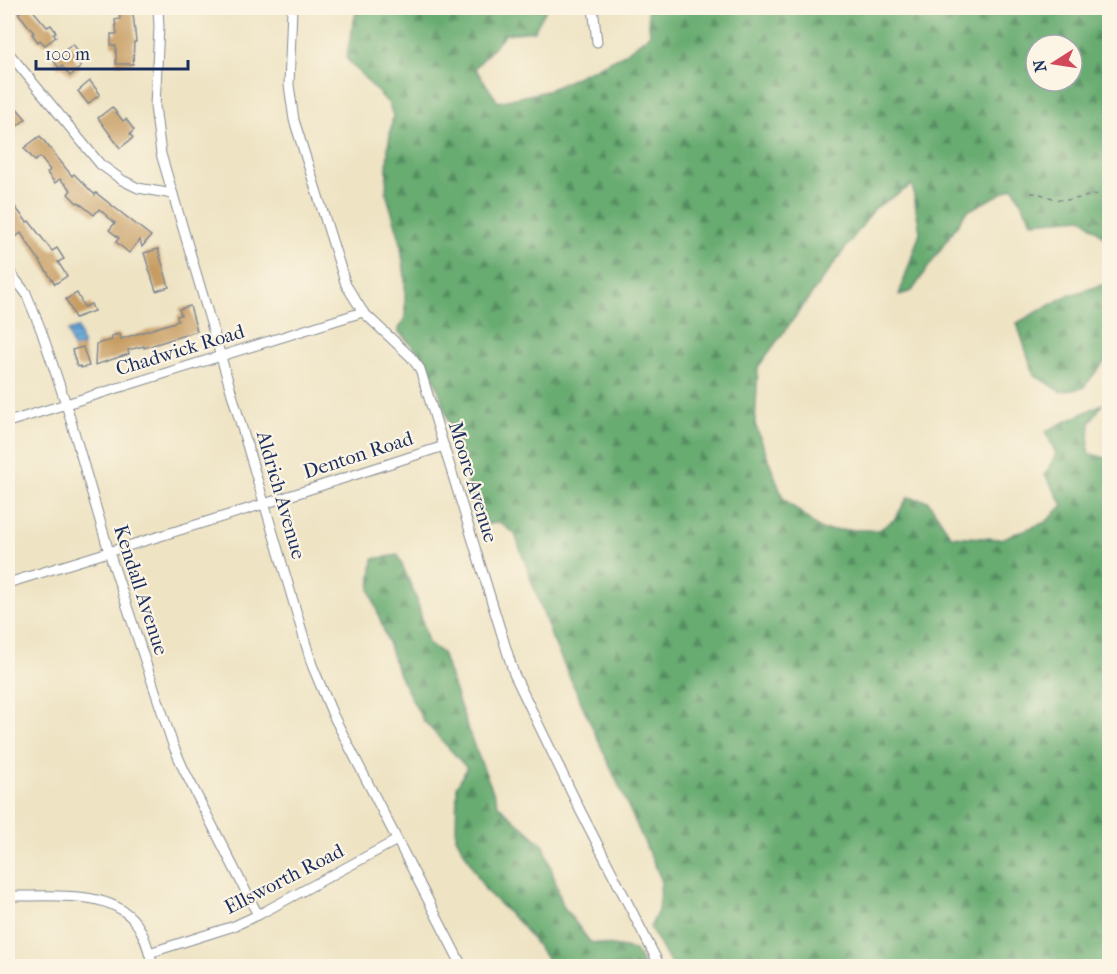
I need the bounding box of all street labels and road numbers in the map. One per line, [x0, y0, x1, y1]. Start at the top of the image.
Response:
street label: Chadwick Road [113, 319, 248, 380]
street label: Moore Avenue [444, 419, 502, 545]
street label: Denton Road [300, 426, 417, 484]
street label: Aldrich Avenue [251, 427, 310, 562]
street label: Kendall Avenue [109, 522, 173, 658]
street label: Ellsworth Road [220, 839, 349, 919]

